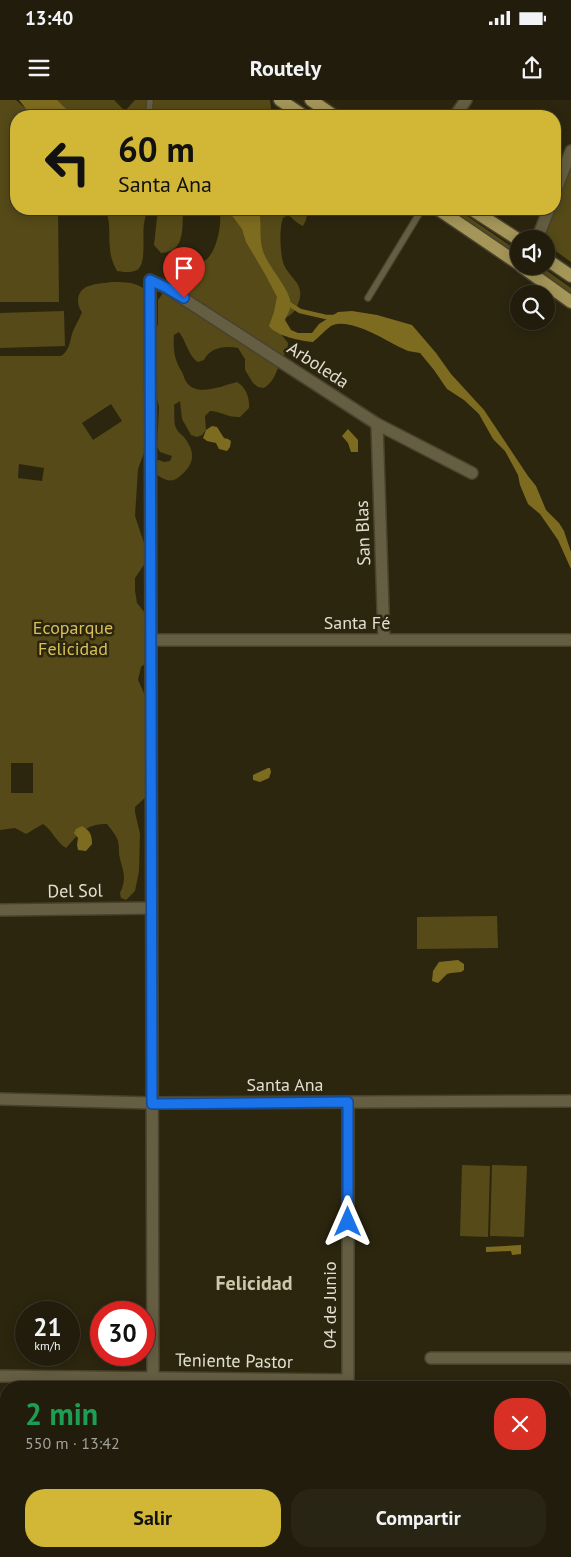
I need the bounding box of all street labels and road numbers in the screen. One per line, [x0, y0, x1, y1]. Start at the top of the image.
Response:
street label: Arboleda [283, 336, 353, 393]
street label: San Blas [350, 500, 375, 566]
street label: Santa Fé [324, 611, 390, 634]
street label: Del Sol [47, 879, 104, 902]
street label: Santa Ana [247, 1073, 323, 1096]
street label: 04 de Junio [318, 1261, 341, 1349]
street label: Teniente Pastor [175, 1348, 293, 1373]

